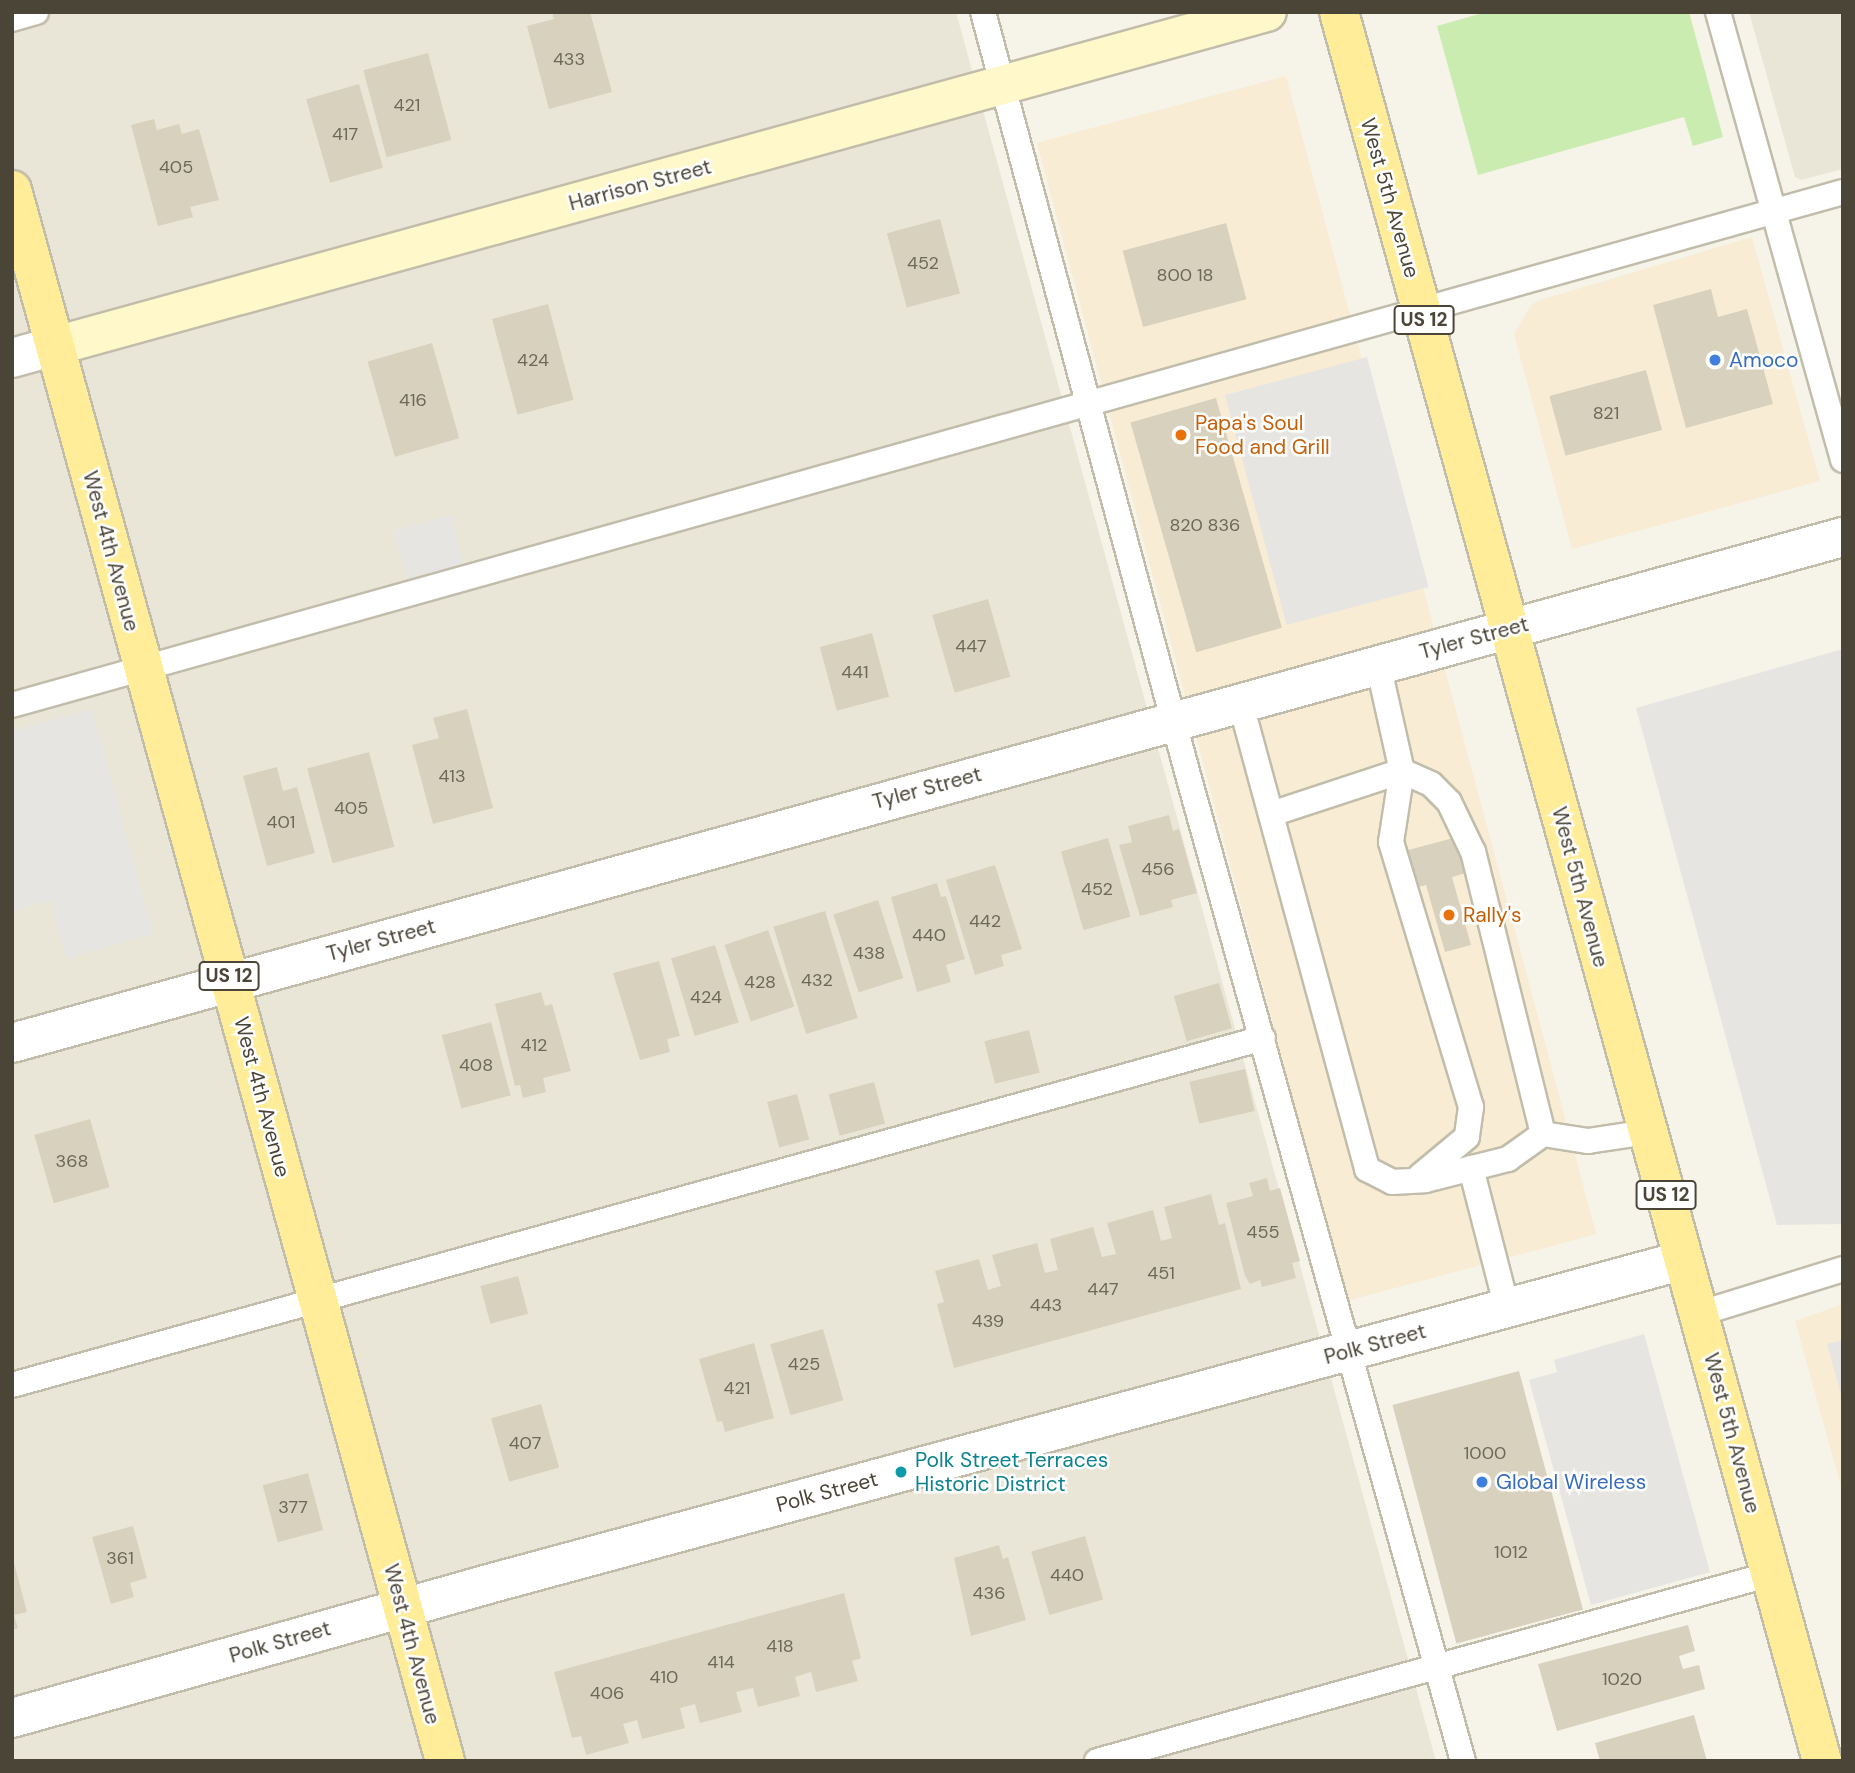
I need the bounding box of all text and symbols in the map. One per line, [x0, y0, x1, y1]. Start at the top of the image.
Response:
house number: 433 [553, 48, 585, 70]
house number: 421 [394, 94, 420, 116]
street label: West 5th Avenue [1355, 115, 1425, 281]
house number: 417 [332, 123, 358, 145]
street label: Harrison Street [566, 154, 714, 216]
house number: 405 [159, 156, 193, 178]
house number: 452 [907, 252, 939, 274]
house number: 800 18 [1157, 264, 1213, 286]
road number: US 12 [1392, 304, 1456, 336]
place label: Amoco [1729, 347, 1799, 373]
house number: 424 [517, 349, 549, 371]
marker: Amoco [1707, 352, 1723, 368]
house number: 416 [399, 389, 427, 411]
house number: 821 [1593, 402, 1619, 424]
place label: Papa's Soul Food and Grill [1195, 410, 1330, 460]
marker: Papa's Soul Food and Grill [1173, 427, 1189, 443]
street label: West 4th Avenue [77, 468, 145, 634]
house number: 820 836 [1170, 514, 1240, 536]
street label: Tyler Street [1417, 611, 1531, 665]
house number: 447 [955, 635, 987, 657]
house number: 441 [841, 661, 869, 683]
street label: Tyler Street [870, 761, 984, 815]
house number: 413 [438, 765, 466, 787]
house number: 405 [334, 797, 368, 819]
street label: West 5th Avenue [1546, 804, 1614, 970]
house number: 401 [267, 811, 295, 833]
house number: 456 [1141, 858, 1175, 880]
house number: 452 [1081, 878, 1113, 900]
place label: Rally's [1463, 902, 1522, 928]
marker: Rally's [1441, 907, 1457, 923]
house number: 442 [969, 910, 1001, 932]
street label: Tyler Street [324, 913, 438, 967]
house number: 440 [912, 924, 946, 946]
house number: 438 [853, 942, 885, 964]
road number: US 12 [198, 960, 260, 992]
house number: 432 [801, 969, 833, 991]
house number: 428 [744, 971, 776, 993]
house number: 424 [690, 986, 722, 1008]
street label: West 4th Avenue [228, 1014, 296, 1180]
house number: 412 [521, 1034, 547, 1056]
house number: 408 [459, 1054, 493, 1076]
house number: 368 [56, 1150, 88, 1172]
road number: US 12 [1634, 1180, 1698, 1210]
house number: 455 [1247, 1221, 1279, 1243]
house number: 451 [1147, 1262, 1175, 1284]
house number: 447 [1087, 1278, 1119, 1300]
house number: 443 [1030, 1294, 1062, 1316]
house number: 439 [972, 1310, 1004, 1332]
street label: Polk Street [1321, 1318, 1429, 1370]
street label: West 5th Avenue [1698, 1350, 1766, 1516]
house number: 425 [788, 1353, 820, 1375]
house number: 421 [724, 1377, 750, 1399]
house number: 407 [509, 1432, 541, 1454]
house number: 1000 [1464, 1442, 1506, 1464]
place label: Polk Street Terraces Historic District [915, 1447, 1108, 1497]
marker: Polk Street Terraces Historic District [893, 1464, 909, 1480]
street label: Polk Street [773, 1466, 881, 1518]
place label: Global Wireless [1496, 1469, 1646, 1495]
marker: Global Wireless [1474, 1474, 1490, 1490]
house number: 377 [278, 1496, 308, 1518]
house number: 1012 [1494, 1541, 1528, 1563]
house number: 361 [106, 1547, 134, 1569]
street label: West 4th Avenue [378, 1561, 446, 1727]
house number: 440 [1050, 1564, 1084, 1586]
house number: 436 [973, 1582, 1005, 1604]
street label: Polk Street [226, 1616, 334, 1668]
house number: 418 [766, 1635, 794, 1657]
house number: 414 [707, 1651, 735, 1673]
house number: 410 [650, 1666, 678, 1688]
house number: 1020 [1602, 1668, 1642, 1690]
house number: 406 [590, 1682, 624, 1704]

